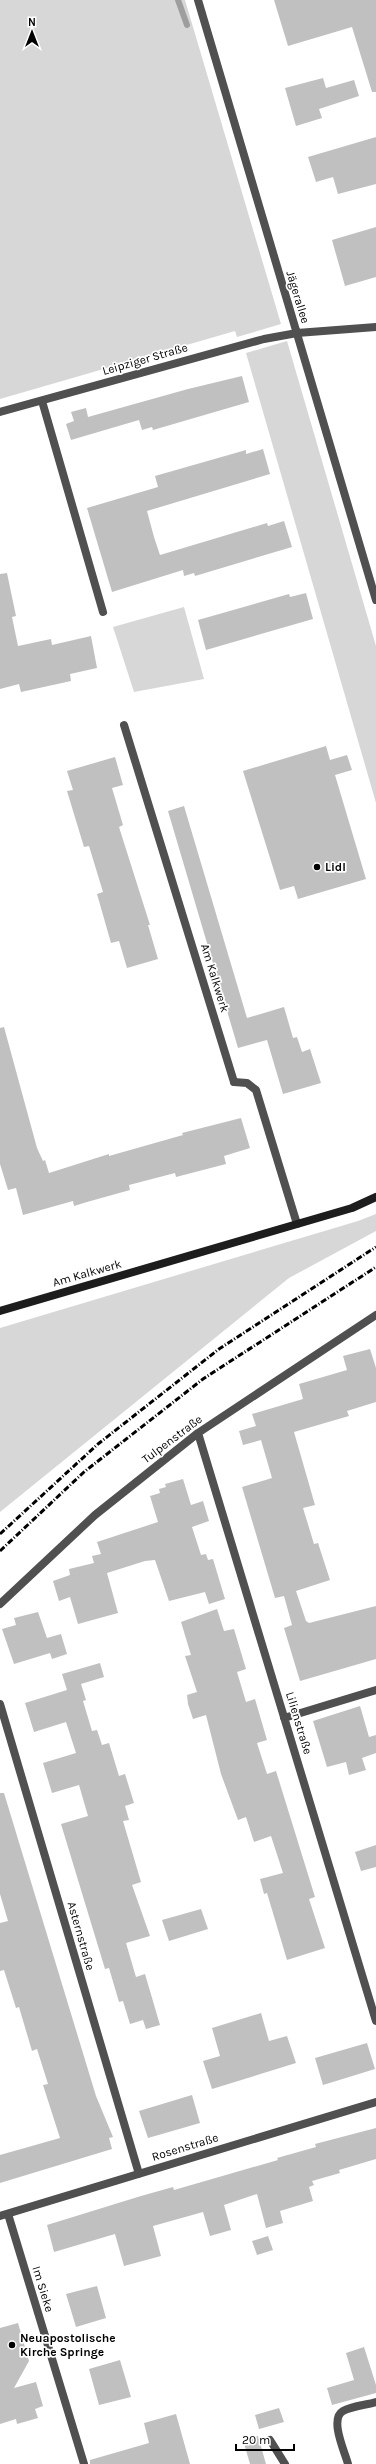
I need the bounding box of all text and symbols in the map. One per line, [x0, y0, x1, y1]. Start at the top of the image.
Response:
north arrow [12, 12, 52, 52]
text: N [28, 16, 36, 29]
street label: Jägerallee [283, 269, 313, 325]
street label: Leipziger Straße [101, 340, 189, 378]
place label: Lidl [325, 860, 346, 874]
marker: Lidl [312, 862, 322, 872]
street label: Am Kalkwerk [198, 942, 232, 1014]
street label: Am Kalkwerk [51, 1256, 123, 1290]
street label: Tulpenstraße [139, 1412, 205, 1466]
street label: Lilienstraße [283, 1690, 315, 1756]
street label: Asternstraße [65, 1900, 97, 1972]
street label: Rosenstraße [150, 2130, 220, 2164]
street label: Im Sieke [29, 2264, 57, 2314]
place label: Neuapostolische Kirche Springe [20, 2331, 116, 2359]
marker: Neuapostolische Kirche Springe [7, 2340, 17, 2350]
scale bar [236, 2426, 294, 2452]
text: 20 m [242, 2433, 270, 2447]

